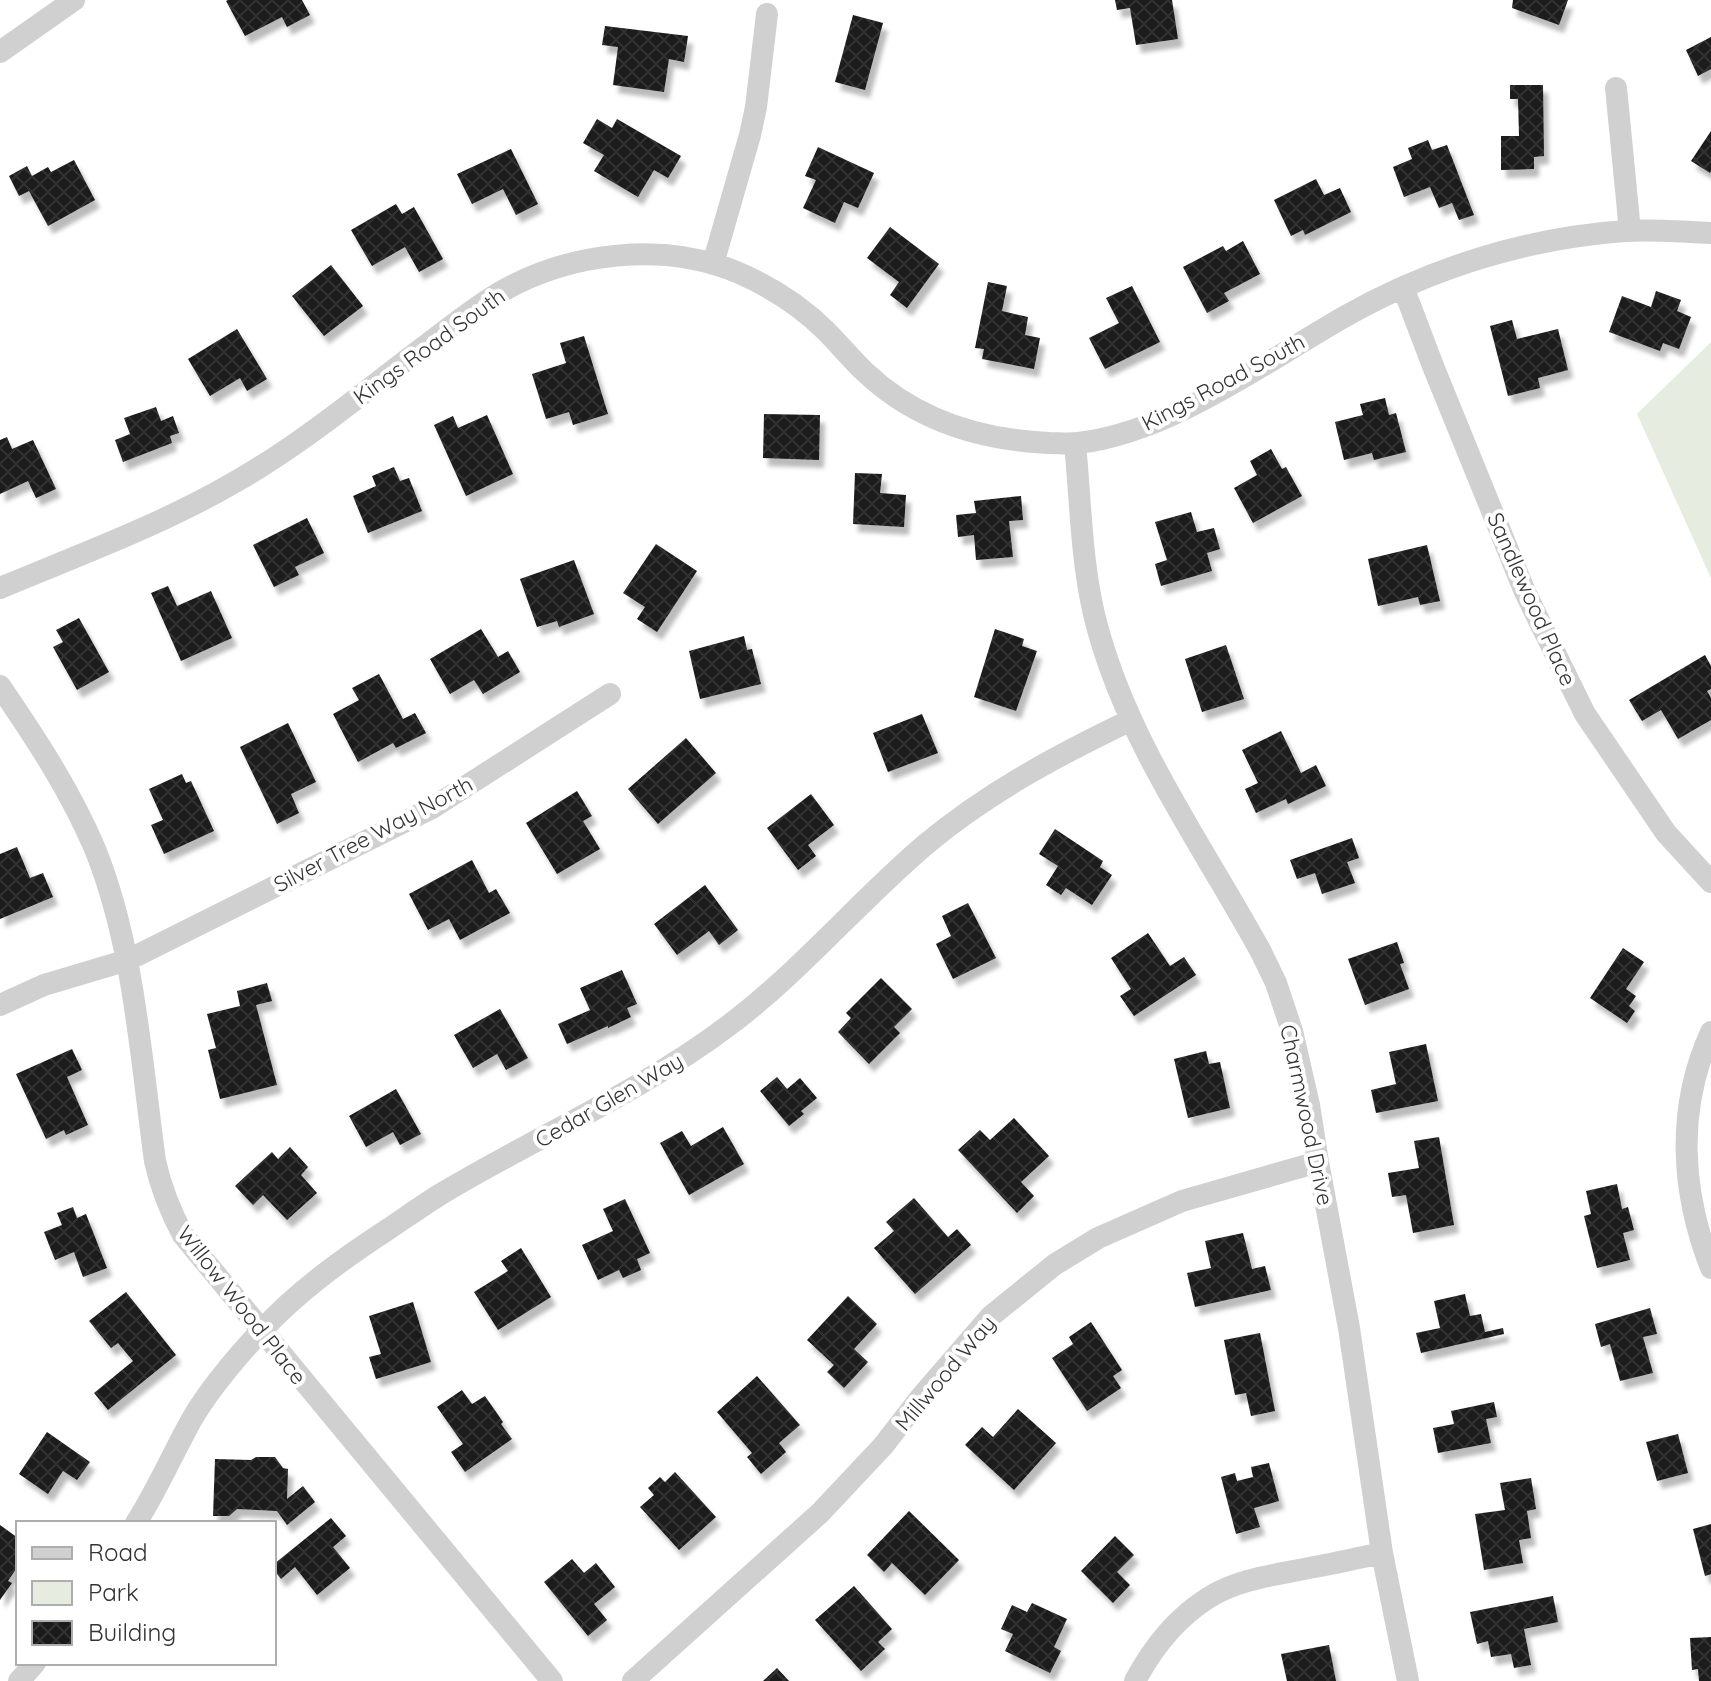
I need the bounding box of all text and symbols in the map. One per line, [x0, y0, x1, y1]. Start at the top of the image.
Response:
street label: Kings Road South [348, 282, 510, 410]
street label: Kings Road South [1137, 327, 1309, 437]
street label: Sandlewood Place [1481, 508, 1583, 690]
street label: Silver Tree Way North [269, 770, 477, 898]
street label: Charmwood Drive [1274, 1022, 1340, 1208]
street label: Cedar Glen Way [530, 1046, 688, 1154]
street label: Willow Wood Place [171, 1220, 313, 1390]
street label: Millwood Way [889, 1310, 1001, 1436]
legend [16, 1521, 276, 1665]
text: Road [88, 1537, 148, 1567]
text: Park [88, 1577, 139, 1607]
text: Building [88, 1617, 176, 1647]

